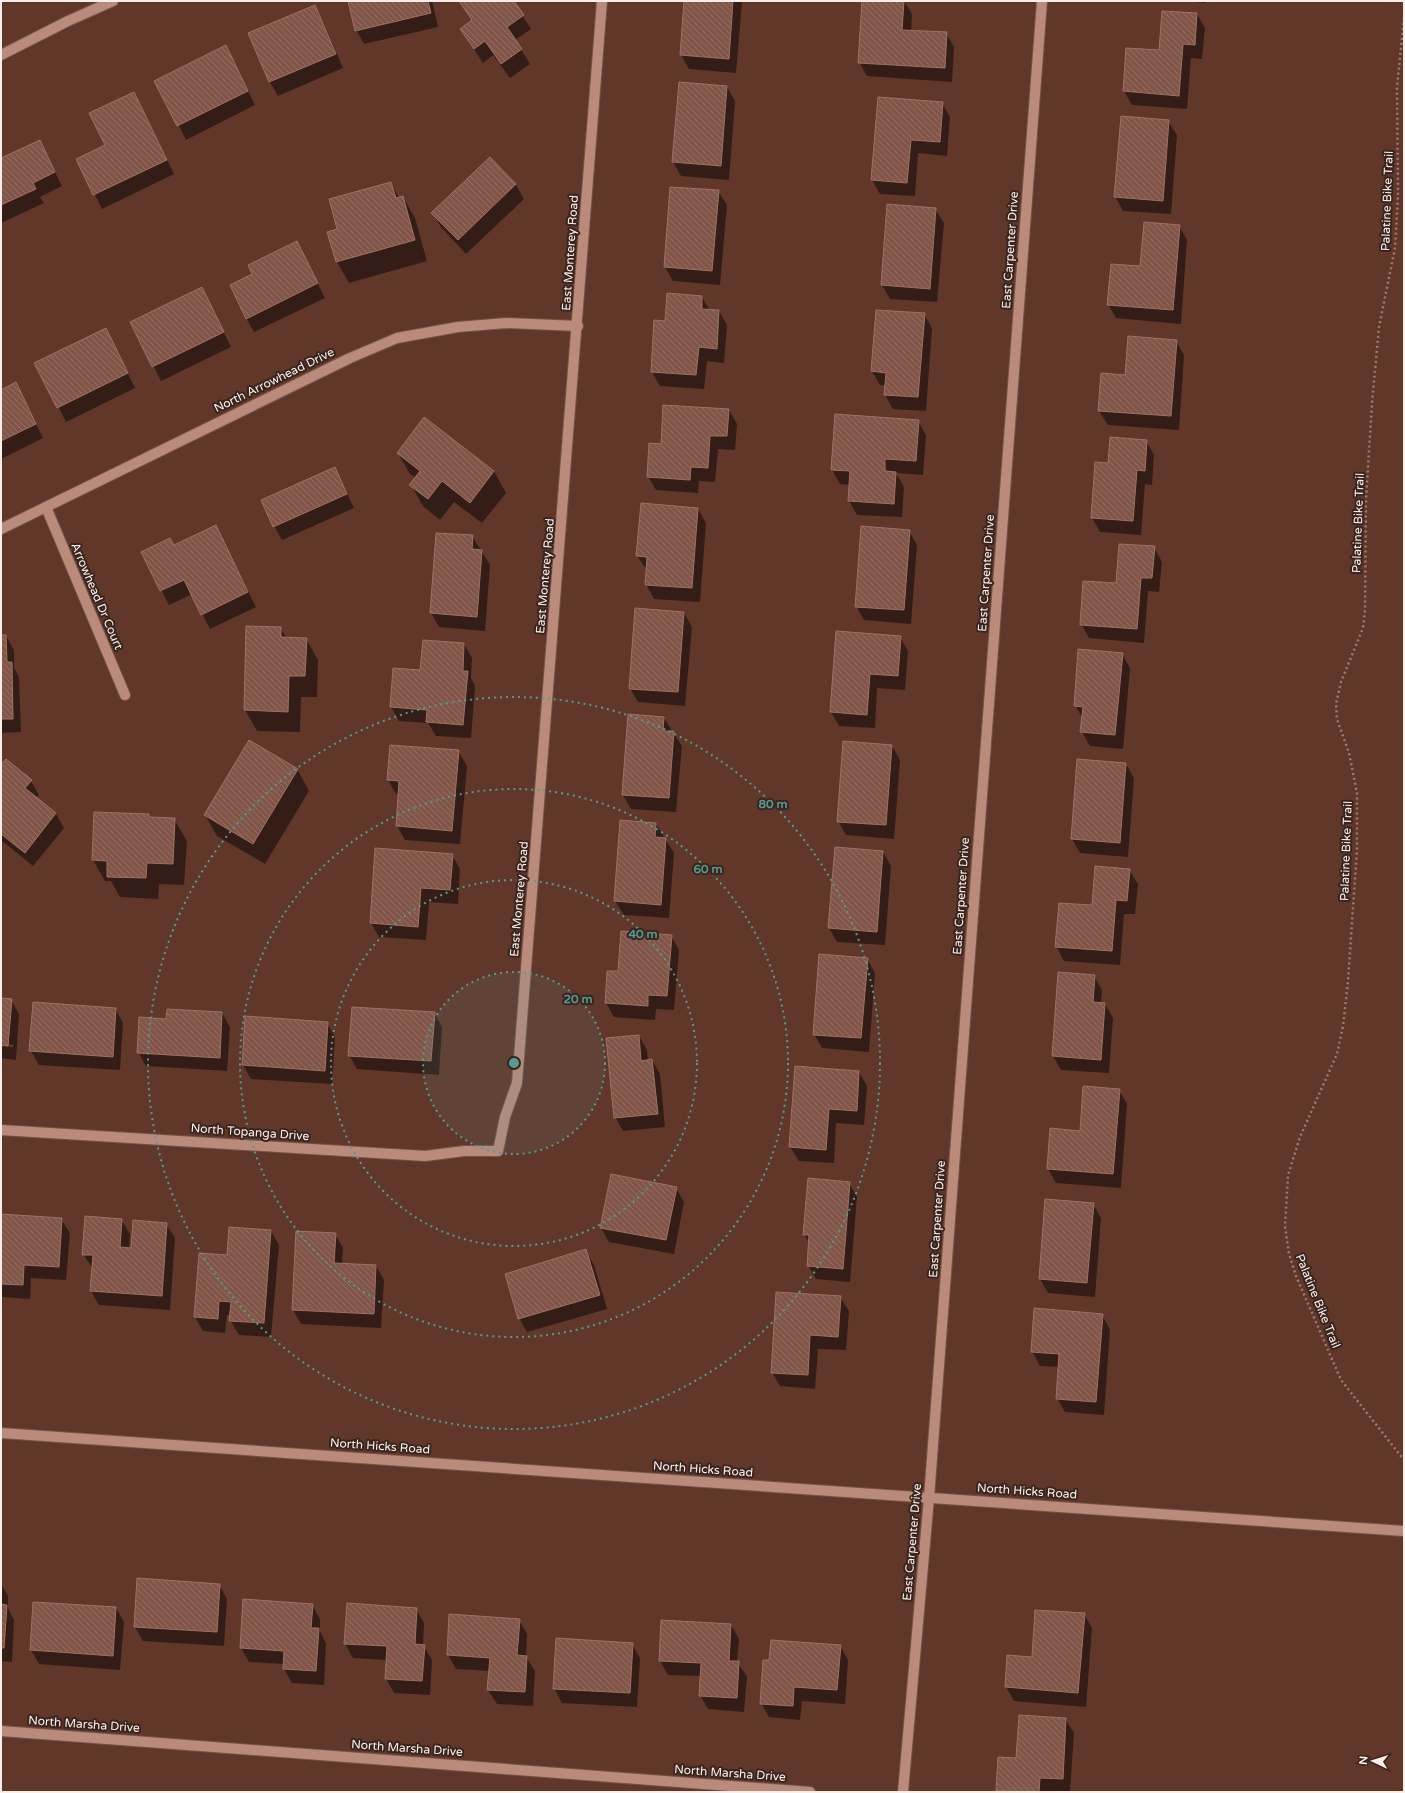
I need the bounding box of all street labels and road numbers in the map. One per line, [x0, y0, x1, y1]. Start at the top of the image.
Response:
street label: Palatine Bike Trail [1378, 151, 1396, 251]
street label: East Carpenter Drive [999, 191, 1021, 309]
street label: East Monterey Road [559, 195, 581, 311]
street label: North Arrowhead Drive [212, 345, 337, 415]
street label: Palatine Bike Trail [1349, 473, 1367, 573]
street label: East Carpenter Drive [975, 514, 997, 632]
street label: East Monterey Road [533, 518, 557, 634]
street label: Arrowhead Dr Court [68, 540, 126, 652]
street label: Palatine Bike Trail [1337, 801, 1355, 901]
street label: East Carpenter Drive [950, 837, 972, 955]
street label: East Monterey Road [507, 841, 531, 957]
street label: North Topanga Drive [190, 1121, 310, 1143]
street label: East Carpenter Drive [926, 1160, 948, 1278]
street label: Palatine Bike Trail [1293, 1252, 1343, 1350]
street label: North Hicks Road [330, 1436, 430, 1456]
street label: North Hicks Road [653, 1459, 753, 1479]
street label: North Hicks Road [977, 1481, 1077, 1501]
street label: East Carpenter Drive [900, 1483, 924, 1601]
street label: North Marsha Drive [28, 1713, 140, 1735]
street label: North Marsha Drive [351, 1737, 463, 1759]
street label: North Marsha Drive [674, 1762, 786, 1784]

